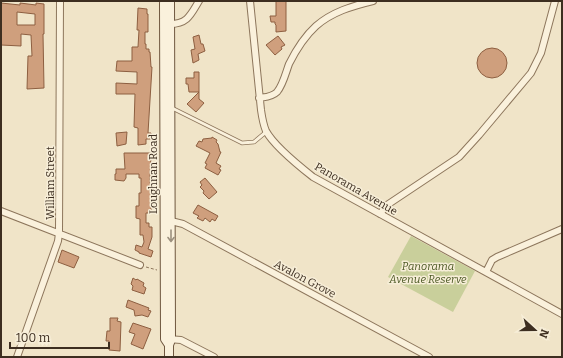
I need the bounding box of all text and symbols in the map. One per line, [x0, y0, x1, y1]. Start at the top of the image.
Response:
street label: Loughnan Road [147, 134, 160, 214]
street label: William Street [44, 146, 57, 220]
street label: Panorama Avenue [312, 160, 400, 218]
one-way arrow [167, 229, 175, 242]
street label: Avalon Grove [272, 257, 338, 301]
park label: Panorama Avenue Reserve [388, 260, 467, 286]
north arrow [515, 310, 555, 350]
scale bar [10, 324, 109, 350]
text: N [536, 327, 551, 340]
text: 100 m [16, 331, 51, 345]

